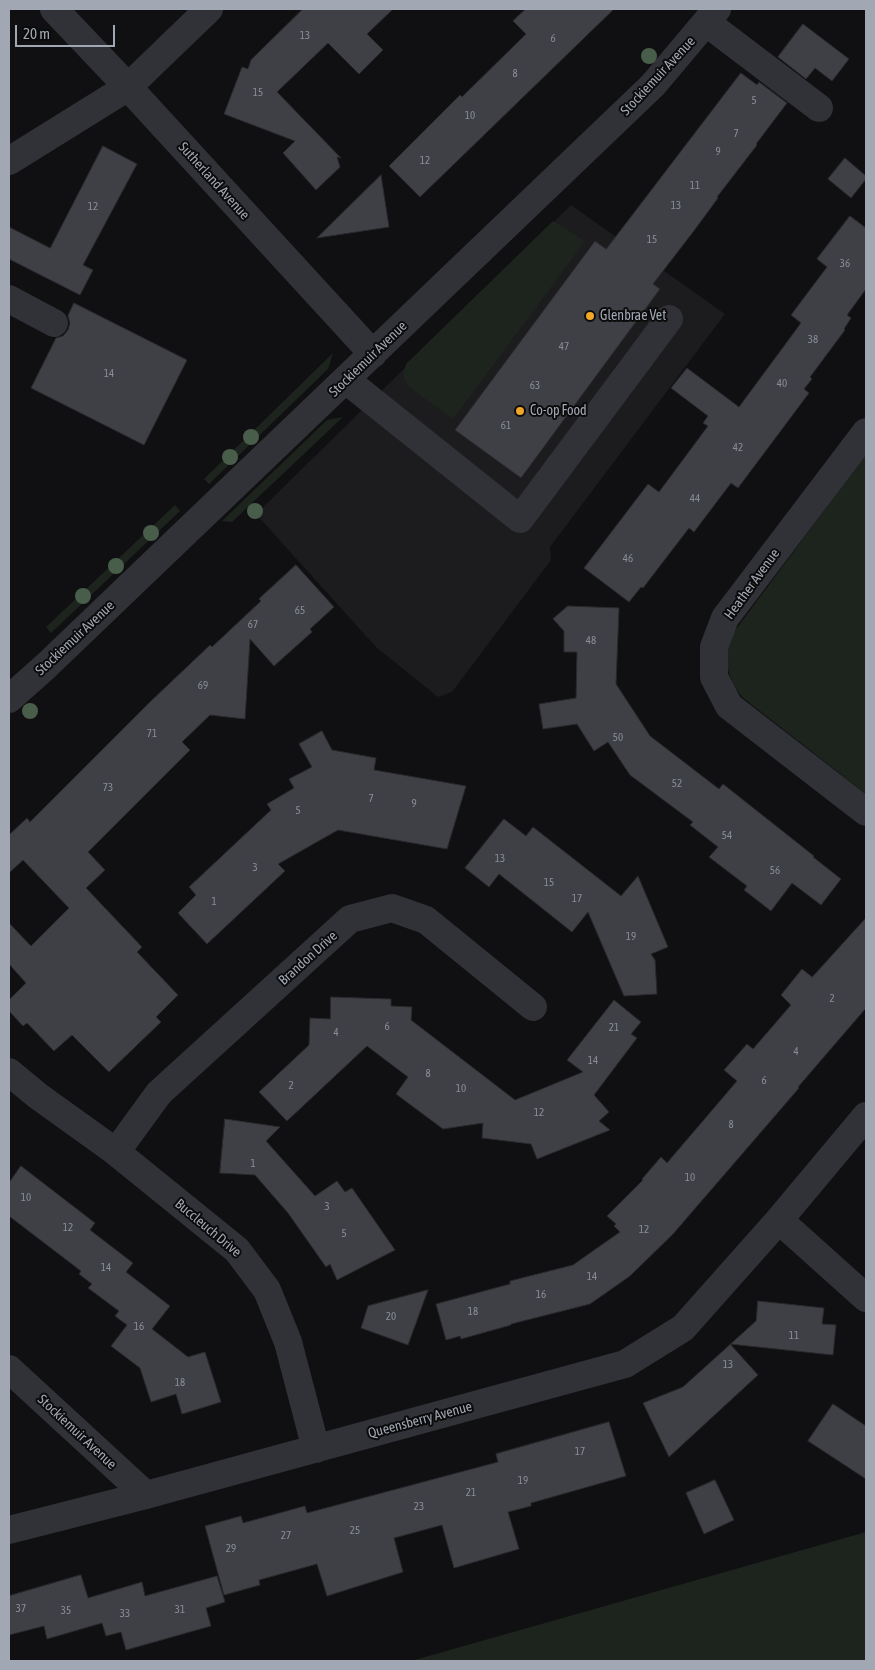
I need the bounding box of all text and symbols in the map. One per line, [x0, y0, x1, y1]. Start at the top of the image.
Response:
scale bar [18, 15, 118, 47]
text: 20 m [23, 25, 50, 42]
house number: 13 [300, 29, 310, 43]
house number: 6 [550, 32, 556, 46]
street label: Stockiemuir Avenue [617, 33, 699, 119]
house number: 8 [512, 67, 518, 81]
house number: 15 [253, 86, 263, 100]
house number: 5 [751, 94, 757, 108]
house number: 10 [465, 109, 475, 123]
house number: 7 [733, 127, 739, 141]
street label: Sutherland Avenue [175, 139, 253, 223]
house number: 9 [715, 145, 721, 159]
house number: 12 [420, 154, 430, 168]
house number: 11 [690, 179, 700, 193]
house number: 13 [671, 199, 681, 213]
house number: 12 [88, 200, 98, 214]
house number: 15 [647, 233, 657, 247]
house number: 36 [840, 257, 850, 271]
place label: Glenbrae Vet [600, 308, 666, 324]
marker: Glenbrae Vet [584, 310, 596, 322]
street label: Stockiemuir Avenue [326, 318, 410, 400]
house number: 38 [808, 333, 818, 347]
house number: 47 [559, 340, 569, 354]
house number: 14 [104, 367, 114, 381]
house number: 40 [777, 377, 787, 391]
house number: 63 [530, 379, 540, 393]
place label: Co-op Food [530, 403, 587, 419]
marker: Co-op Food [514, 405, 526, 417]
house number: 61 [501, 419, 511, 433]
house number: 42 [733, 441, 743, 455]
house number: 44 [690, 492, 700, 506]
street label: Heather Avenue [721, 545, 783, 623]
house number: 46 [623, 552, 633, 566]
street label: Stockiemuir Avenue [32, 597, 118, 679]
house number: 65 [295, 604, 305, 618]
house number: 67 [248, 618, 258, 632]
house number: 48 [586, 634, 596, 648]
house number: 69 [198, 679, 208, 693]
house number: 71 [147, 727, 157, 741]
house number: 50 [613, 731, 623, 745]
house number: 52 [672, 777, 682, 791]
house number: 73 [103, 781, 113, 795]
house number: 7 [368, 792, 374, 806]
house number: 9 [411, 797, 417, 811]
house number: 5 [295, 804, 301, 818]
house number: 54 [722, 829, 732, 843]
house number: 13 [495, 852, 505, 866]
house number: 3 [252, 861, 258, 875]
house number: 56 [770, 864, 780, 878]
house number: 15 [544, 876, 554, 890]
house number: 17 [572, 892, 582, 906]
house number: 1 [211, 895, 217, 909]
street label: Brandon Drive [275, 927, 341, 989]
house number: 19 [626, 930, 636, 944]
house number: 2 [829, 992, 835, 1006]
house number: 6 [384, 1020, 390, 1034]
house number: 21 [609, 1021, 619, 1035]
house number: 4 [333, 1026, 339, 1040]
house number: 4 [793, 1045, 799, 1059]
house number: 14 [588, 1054, 598, 1068]
house number: 8 [425, 1067, 431, 1081]
house number: 6 [761, 1074, 767, 1088]
house number: 2 [288, 1079, 294, 1093]
house number: 10 [456, 1082, 466, 1096]
house number: 12 [534, 1106, 544, 1120]
house number: 8 [728, 1118, 734, 1132]
house number: 1 [250, 1157, 256, 1171]
house number: 10 [685, 1171, 695, 1185]
house number: 10 [21, 1191, 31, 1205]
street label: Buccleuch Drive [171, 1195, 245, 1261]
house number: 3 [324, 1200, 330, 1214]
house number: 12 [63, 1221, 73, 1235]
house number: 12 [639, 1223, 649, 1237]
house number: 5 [341, 1227, 347, 1241]
house number: 14 [101, 1261, 111, 1275]
house number: 14 [587, 1270, 597, 1284]
house number: 16 [536, 1288, 546, 1302]
house number: 18 [468, 1305, 478, 1319]
house number: 20 [386, 1310, 396, 1324]
house number: 16 [134, 1320, 144, 1334]
house number: 11 [789, 1329, 799, 1343]
house number: 13 [723, 1358, 733, 1372]
house number: 18 [175, 1376, 185, 1390]
street label: Stockiemuir Avenue [34, 1391, 120, 1473]
street label: Queensberry Avenue [366, 1398, 474, 1442]
house number: 17 [575, 1445, 585, 1459]
house number: 19 [518, 1474, 528, 1488]
house number: 21 [466, 1486, 476, 1500]
house number: 23 [414, 1500, 424, 1514]
house number: 25 [350, 1524, 360, 1538]
house number: 27 [281, 1529, 291, 1543]
house number: 29 [226, 1542, 236, 1556]
house number: 37 [16, 1602, 26, 1616]
house number: 31 [175, 1603, 185, 1617]
house number: 35 [61, 1604, 71, 1618]
house number: 33 [120, 1607, 130, 1621]

